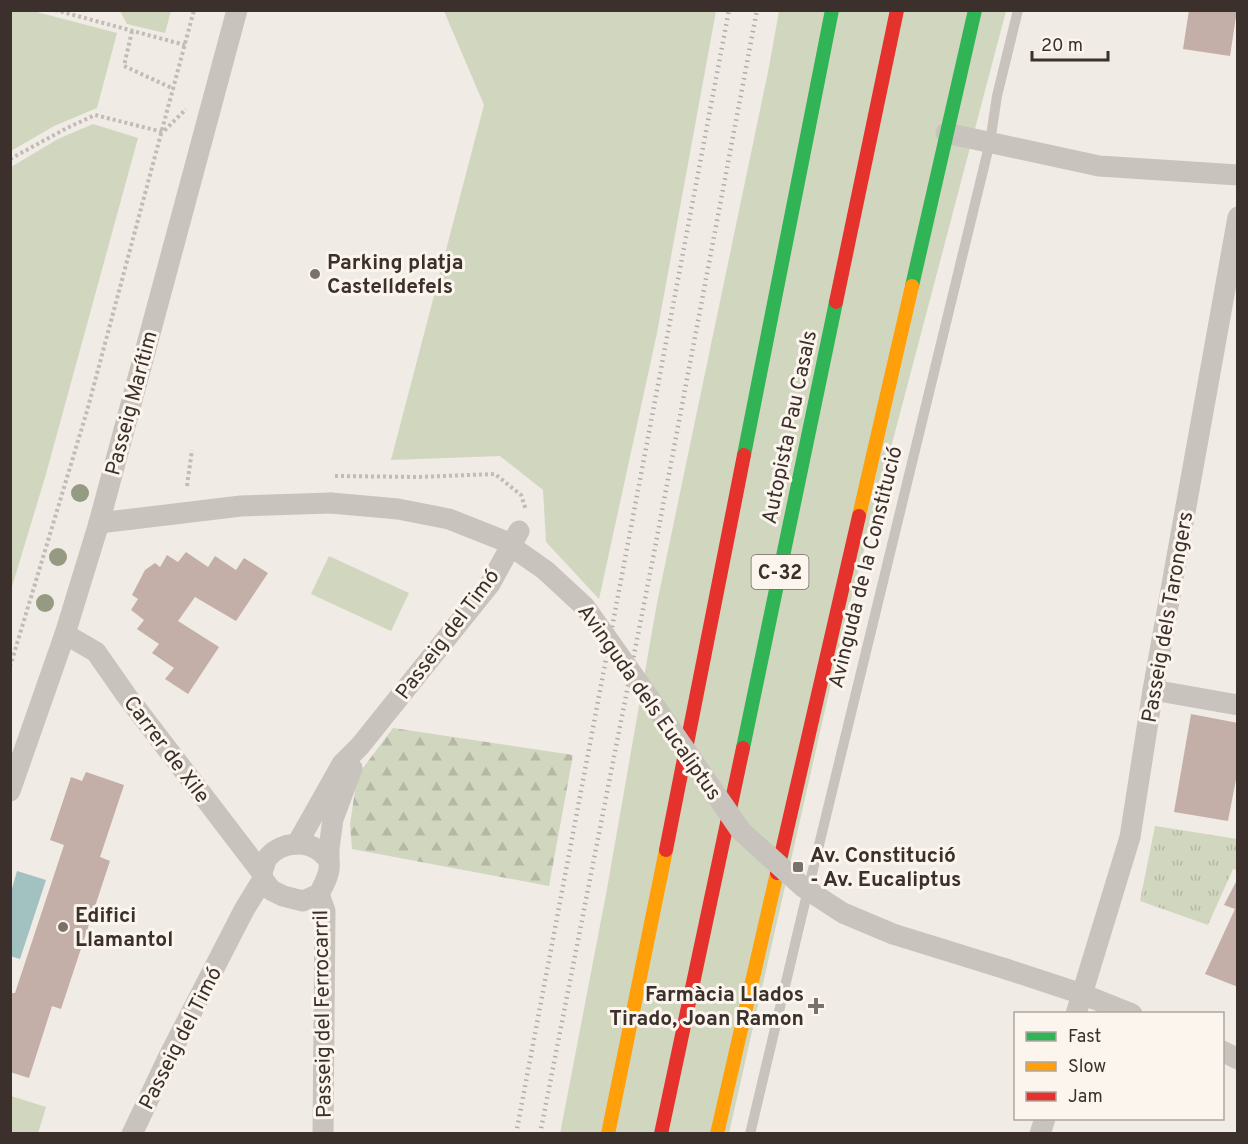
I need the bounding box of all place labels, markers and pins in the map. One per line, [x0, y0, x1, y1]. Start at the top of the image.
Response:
place label: Parking platja Castelldefels [327, 250, 464, 301]
marker: Parking platja Castelldefels [308, 267, 322, 281]
place label: Av. Constitució - Av. Eucaliptus [810, 843, 961, 894]
marker: Av. Constitució - Av. Eucaliptus [791, 860, 805, 874]
place label: Edifici Llamantol [75, 903, 173, 954]
marker: Edifici Llamantol [56, 920, 70, 934]
place label: Farmàcia Llados Tirado, Joan Ramon [609, 982, 804, 1033]
marker: Farmàcia Llados Tirado, Joan Ramon [809, 999, 823, 1013]

